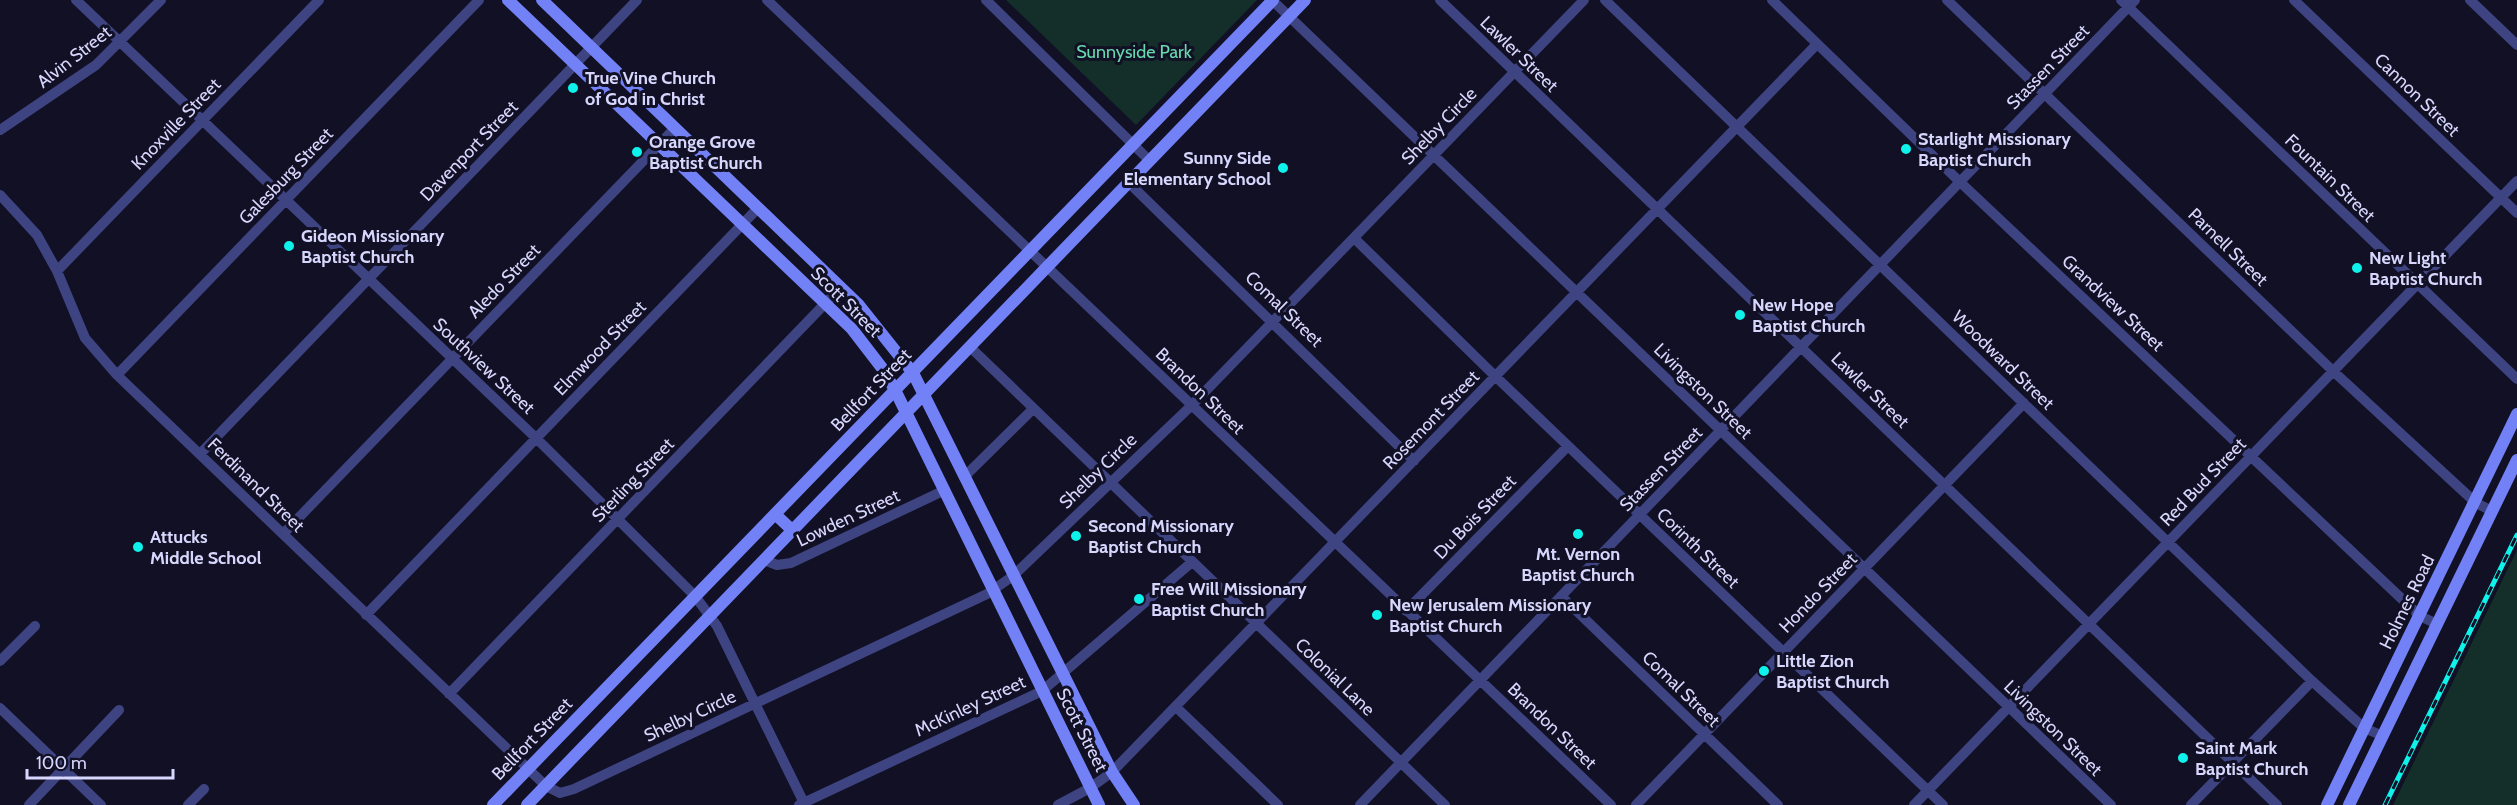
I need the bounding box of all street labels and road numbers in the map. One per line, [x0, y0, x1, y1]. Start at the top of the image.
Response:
street label: Lawler Street [1475, 11, 1563, 97]
street label: Stassen Street [2002, 20, 2094, 114]
street label: Alvin Street [32, 21, 116, 93]
street label: Cannon Street [2370, 49, 2464, 141]
street label: Knoxville Street [127, 74, 225, 174]
street label: Shelby Circle [1397, 83, 1481, 169]
street label: Davenport Street [416, 96, 522, 206]
street label: Galesburg Street [234, 123, 338, 229]
street label: Fountain Street [2280, 130, 2380, 226]
street label: Parnell Street [2184, 203, 2272, 291]
street label: Aledo Street [463, 239, 545, 323]
street label: Grandview Street [2057, 250, 2169, 356]
street label: Scott Street [806, 262, 886, 342]
street label: Comal Street [1240, 266, 1328, 352]
street label: Elmwood Street [549, 296, 651, 400]
street label: Woodward Street [1947, 306, 2059, 414]
street label: Southview Street [429, 313, 539, 419]
street label: Livingston Street [1649, 339, 1757, 443]
street label: Brandon Street [1151, 343, 1249, 439]
street label: Bellfort Street [826, 344, 916, 436]
street label: Lawler Street [1826, 347, 1914, 433]
street label: Rosemont Street [1378, 366, 1484, 474]
street label: Stassen Street [1615, 422, 1707, 516]
street label: Shelby Circle [1055, 429, 1141, 513]
street label: Ferdinand Street [203, 433, 309, 537]
street label: Sterling Street [587, 433, 679, 527]
street label: Red Bud Street [2155, 433, 2251, 531]
street label: Du Bois Street [1429, 470, 1521, 564]
street label: Lowden Street [793, 485, 903, 551]
street label: Corinth Street [1652, 503, 1744, 593]
street label: Hondo Street [1774, 548, 1862, 638]
street label: Holmes Road [2375, 551, 2439, 653]
street label: Colonial Lane [1290, 633, 1380, 721]
street label: Comal Street [1637, 646, 1725, 732]
street label: McKinley Street [911, 671, 1029, 741]
street label: Livingston Street [1999, 676, 2107, 780]
street label: Brandon Street [1503, 678, 1601, 774]
street label: Shelby Circle [640, 685, 740, 747]
street label: Scott Street [1052, 685, 1112, 775]
street label: Bellfort Street [487, 693, 577, 785]

